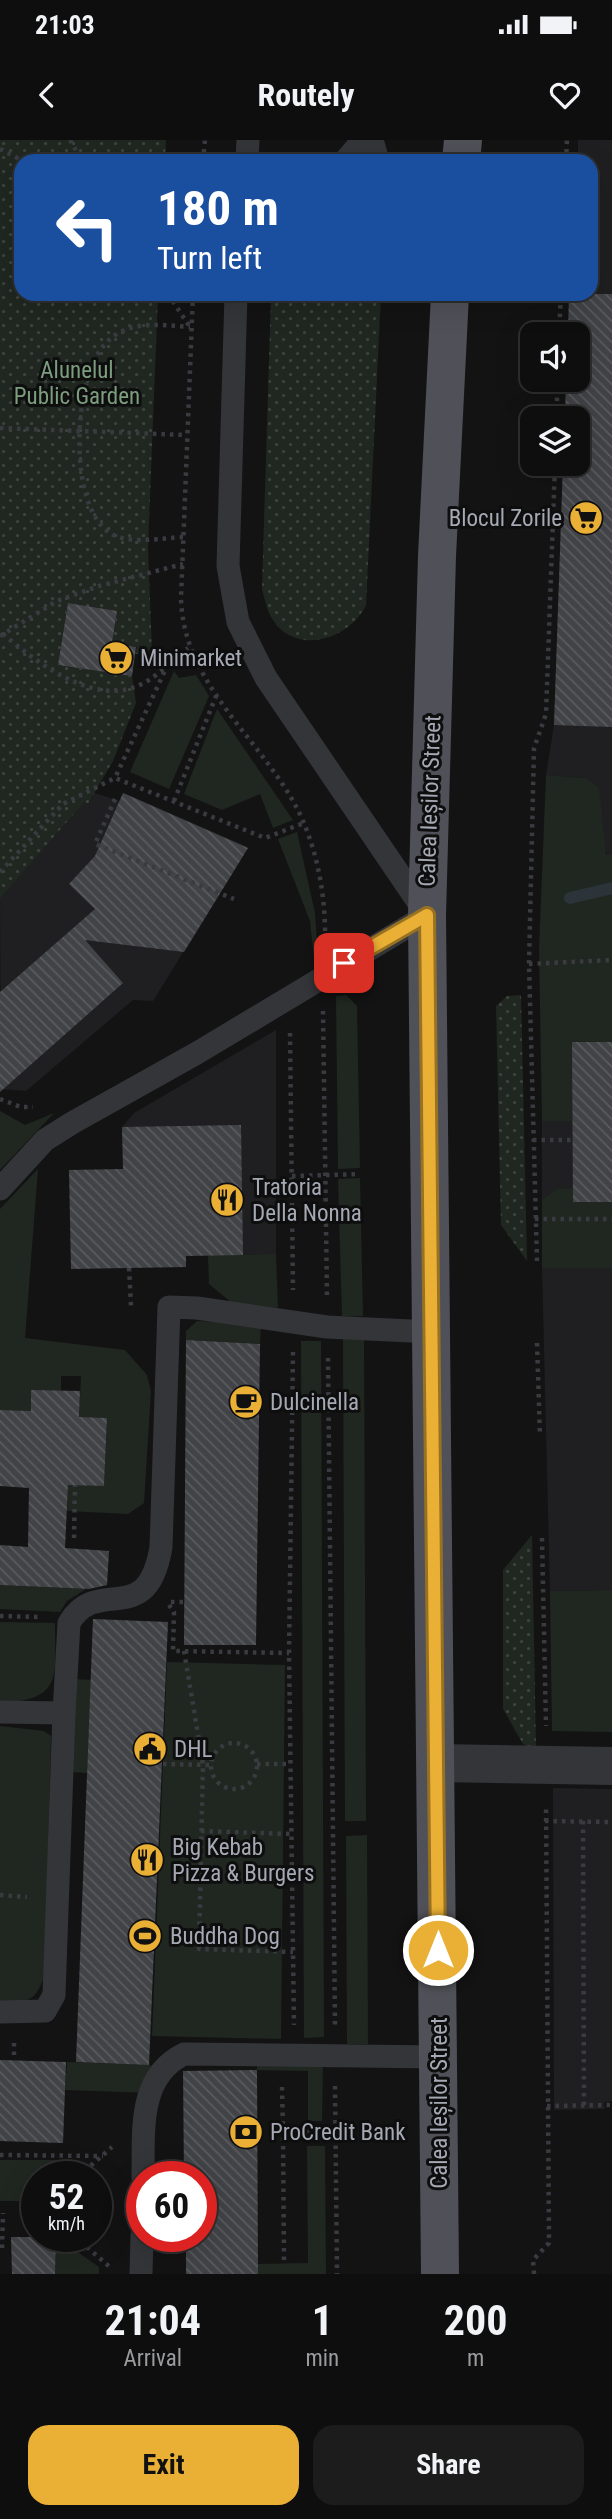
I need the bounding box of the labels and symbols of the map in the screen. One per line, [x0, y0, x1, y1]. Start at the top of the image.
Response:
park label: Alunelul Public Garden [14, 357, 140, 410]
supermarket icon: Blocul Zorile [567, 499, 605, 537]
place label: Blocul Zorile [449, 505, 562, 532]
supermarket icon: Minimarket [97, 639, 135, 677]
place label: Minimarket [140, 645, 242, 672]
street label: Calea Ieșilor Street [414, 715, 446, 887]
pin [314, 933, 374, 993]
place label: Tratoria Della Nonna [252, 1174, 362, 1227]
restaurant icon: Tratoria Della Nonna [208, 1181, 246, 1219]
cafe icon: Dulcinella [227, 1383, 265, 1421]
place label: Dulcinella [270, 1389, 359, 1416]
public building icon: DHL [131, 1730, 169, 1768]
place label: DHL [174, 1736, 212, 1763]
place label: Big Kebab Pizza & Burgers [172, 1834, 314, 1887]
restaurant icon: Big Kebab Pizza & Burgers [128, 1841, 166, 1879]
position arrow [401, 1913, 475, 1987]
sports icon: Buddha Dog [126, 1917, 164, 1955]
place label: Buddha Dog [170, 1923, 280, 1950]
street label: Calea Ieșilor Street [426, 2017, 453, 2189]
bank icon: ProCredit Bank [227, 2113, 265, 2151]
place label: ProCredit Bank [270, 2119, 406, 2146]
speed limit sign: 60 [126, 2161, 217, 2252]

